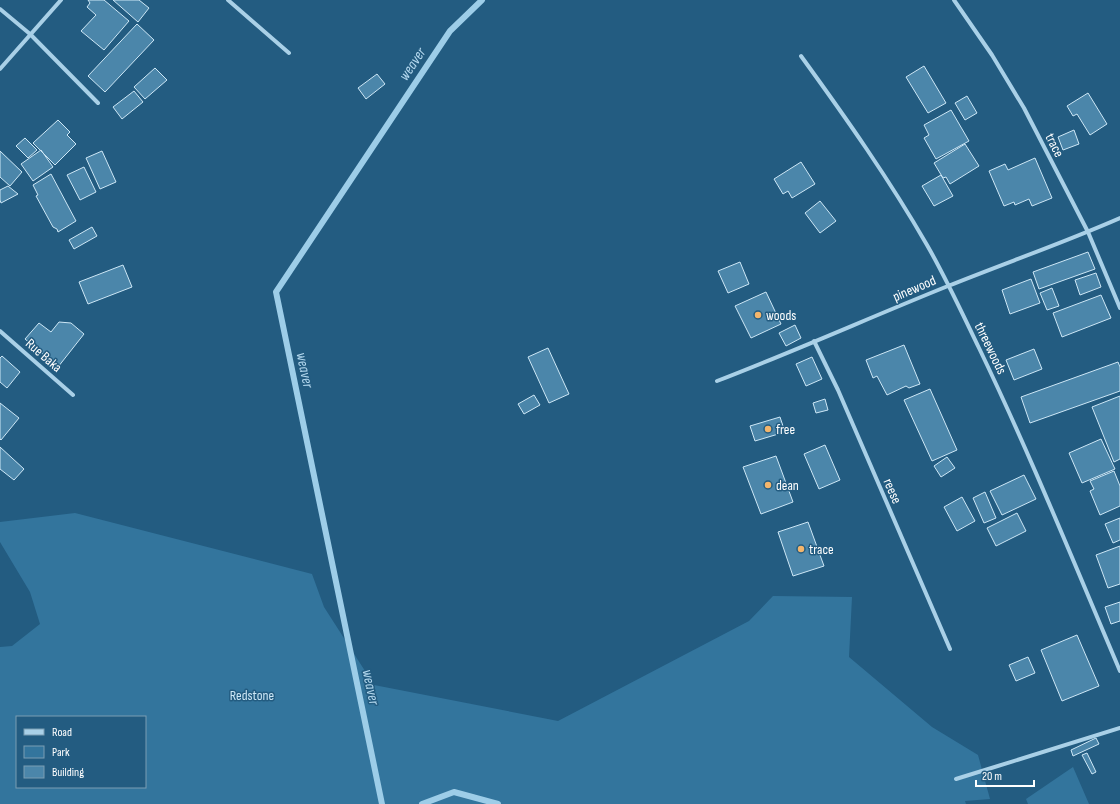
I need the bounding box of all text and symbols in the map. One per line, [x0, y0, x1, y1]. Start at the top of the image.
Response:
water label: weaver [395, 43, 431, 84]
street label: trace [1041, 130, 1068, 160]
street label: pinewood [890, 272, 938, 305]
place label: woods [766, 307, 796, 324]
marker: woods [753, 310, 763, 320]
street label: threewoods [971, 320, 1010, 377]
street label: Rue Baka [22, 335, 65, 376]
water label: weaver [291, 351, 318, 390]
place label: free [776, 421, 795, 438]
marker: free [763, 424, 773, 434]
street label: reese [880, 476, 905, 506]
place label: dean [776, 477, 799, 494]
marker: dean [763, 480, 773, 490]
place label: trace [809, 541, 834, 558]
marker: trace [796, 544, 806, 554]
water label: weaver [357, 668, 384, 707]
park label: Redstone [230, 687, 274, 704]
legend [16, 716, 146, 788]
text: Road [52, 725, 72, 740]
text: Park [52, 745, 70, 760]
scale bar [976, 762, 1034, 788]
text: Building [52, 765, 84, 780]
text: 20 m [982, 769, 1002, 784]

